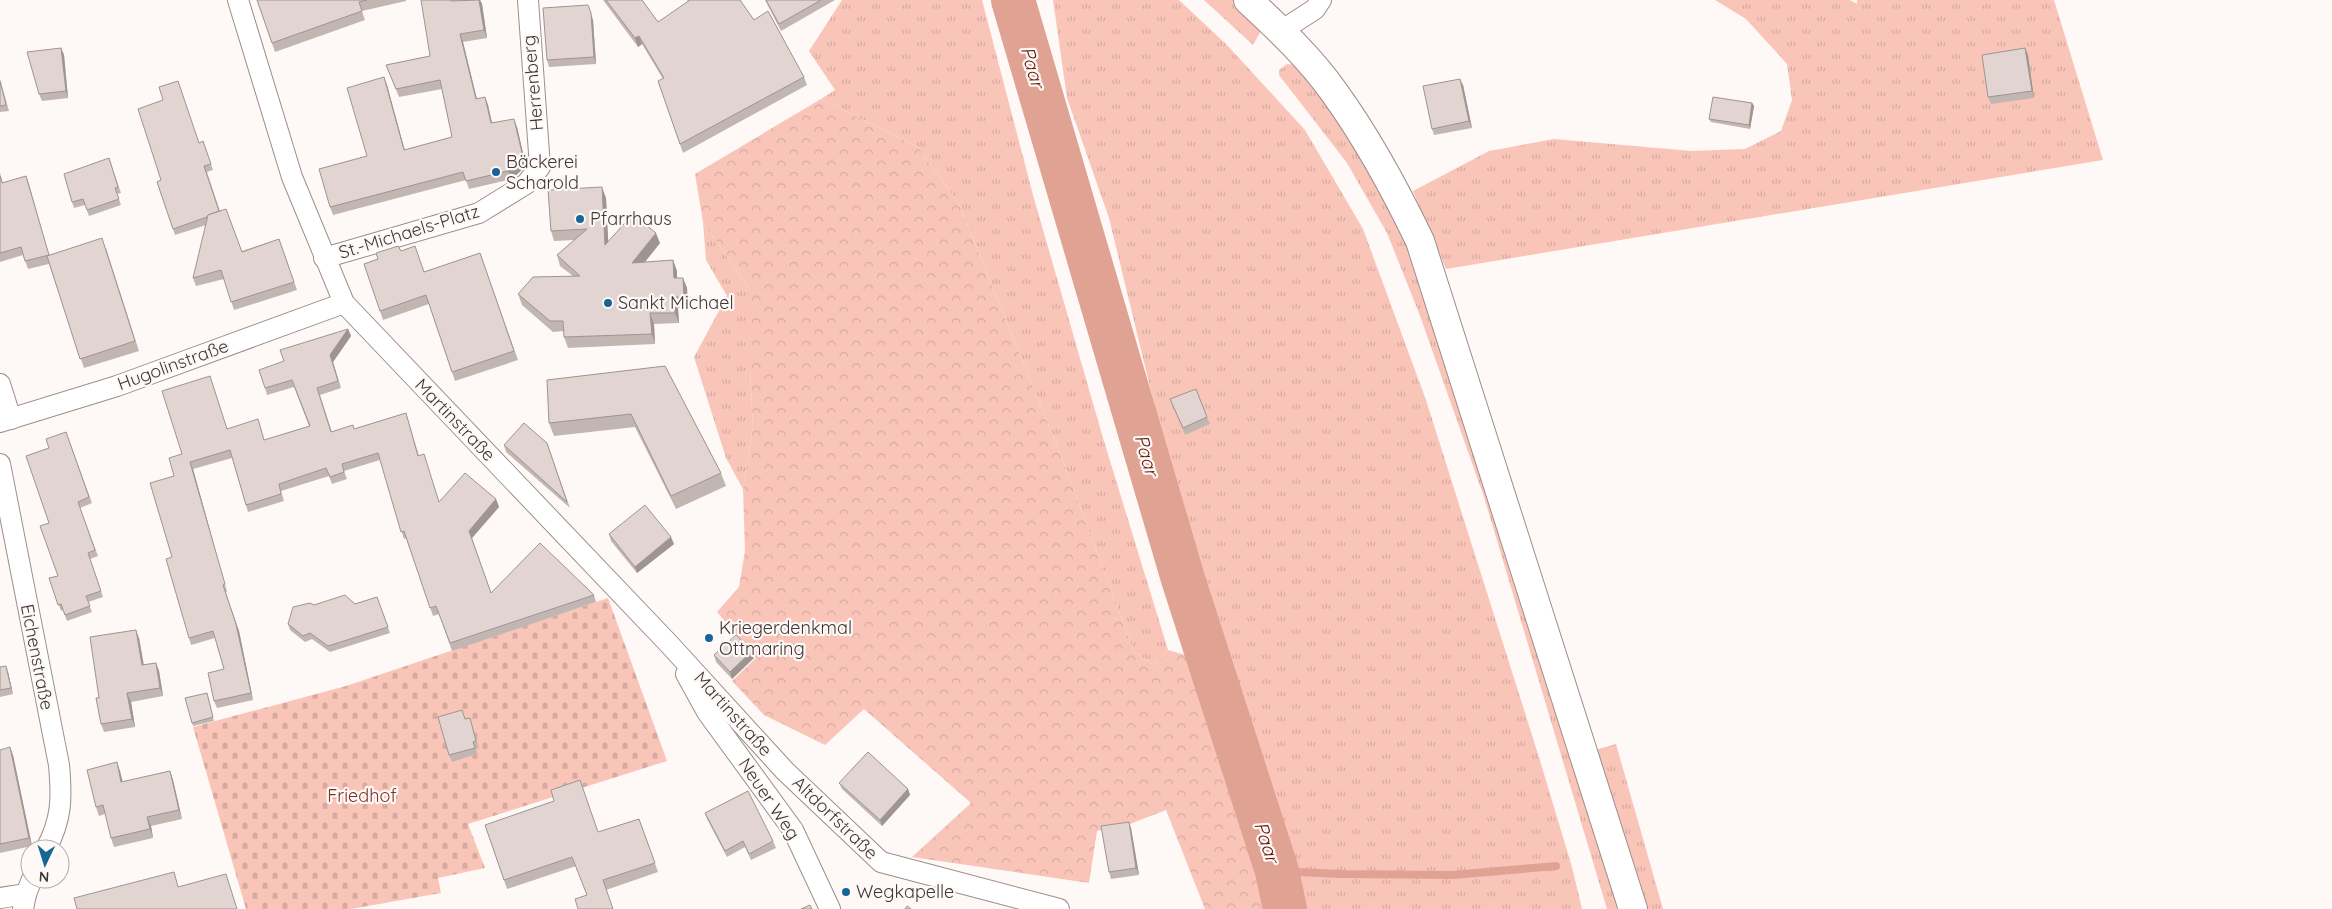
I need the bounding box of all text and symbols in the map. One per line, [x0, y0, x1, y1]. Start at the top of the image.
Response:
street label: Herrenberg [517, 34, 548, 132]
water label: Paar [1016, 44, 1051, 93]
place label: Bäckerei Scharold [506, 150, 579, 194]
marker: Bäckerei Scharold [490, 166, 502, 178]
street label: St.-Michaels-Platz [336, 199, 482, 264]
place label: Pfarrhaus [590, 207, 672, 230]
marker: Pfarrhaus [574, 213, 586, 225]
place label: Sankt Michael [618, 291, 734, 314]
marker: Sankt Michael [602, 297, 614, 309]
street label: Hugolinstraße [114, 334, 231, 395]
street label: Martinstraße [410, 373, 501, 466]
water label: Paar [1130, 432, 1165, 481]
street label: Eichenstraße [16, 602, 59, 712]
place label: Kriegerdenkmal Ottmaring [719, 616, 852, 660]
marker: Kriegerdenkmal Ottmaring [703, 632, 715, 644]
street label: Martinstraße [689, 666, 777, 761]
street label: Neuer Weg [734, 753, 805, 844]
street label: Altdorfstraße [788, 771, 883, 864]
park label: Friedhof [327, 784, 397, 807]
water label: Paar [1249, 818, 1286, 868]
north arrow [20, 839, 70, 889]
text: N [38, 868, 50, 886]
place label: Wegkapelle [856, 880, 954, 903]
marker: Wegkapelle [840, 886, 852, 898]

